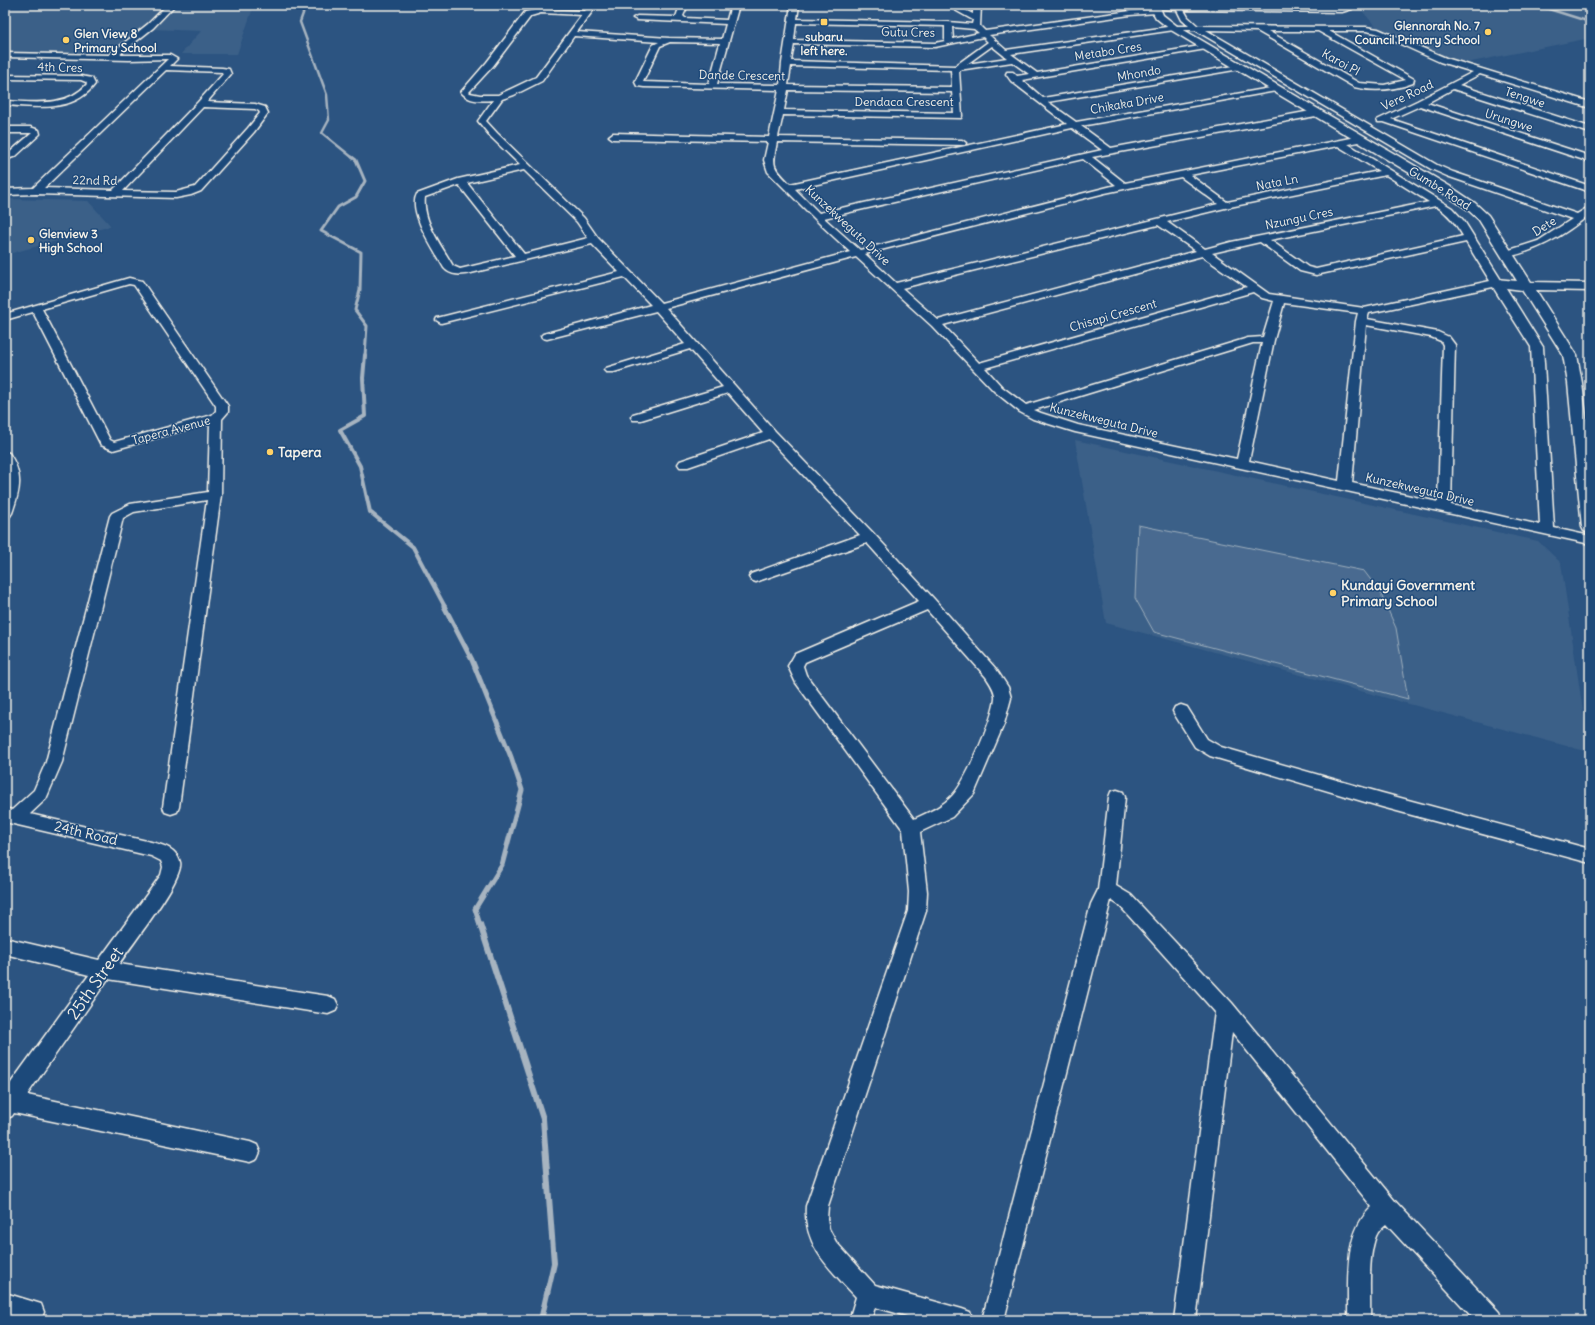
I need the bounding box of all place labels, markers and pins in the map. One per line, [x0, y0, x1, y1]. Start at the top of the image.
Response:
marker: subaru left here. [819, 17, 829, 27]
place label: Glennorah No. 7 Council Primary School [1355, 18, 1480, 48]
place label: Glen View 8 Primary School [74, 26, 157, 56]
marker: Glennorah No. 7 Council Primary School [1483, 27, 1493, 37]
place label: subaru left here. [801, 29, 848, 58]
marker: Glen View 8 Primary School [61, 35, 71, 45]
place label: Glenview 3 High School [39, 226, 103, 256]
marker: Glenview 3 High School [26, 235, 36, 245]
place label: Tapera [278, 443, 321, 461]
marker: Tapera [265, 447, 275, 457]
place label: Kundayi Government Primary School [1341, 576, 1475, 610]
marker: Kundayi Government Primary School [1328, 588, 1338, 598]

